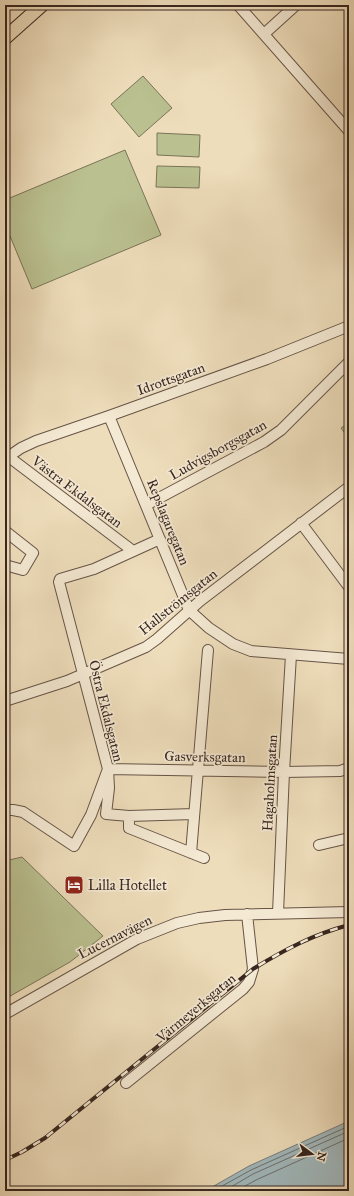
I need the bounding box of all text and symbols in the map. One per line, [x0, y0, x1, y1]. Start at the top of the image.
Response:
street label: Idrottsgatan [135, 359, 208, 399]
street label: Ludvigsborgsgatan [166, 416, 270, 484]
street label: Västra Ekdalsgatan [28, 452, 126, 532]
street label: Repslagaregatan [143, 476, 193, 568]
street label: Hallströmsgatan [135, 565, 221, 639]
street label: Östra Ekdalsgatan [85, 658, 129, 764]
street label: Hagaholmsgatan [259, 734, 281, 832]
street label: Gasverksgatan [164, 748, 246, 766]
hotel icon: Lilla Hotellet [63, 874, 85, 896]
place label: Lilla Hotellet [88, 877, 167, 894]
street label: Lucernavägen [75, 911, 155, 963]
street label: Värmeverksgatan [152, 970, 239, 1047]
north arrow [292, 1134, 332, 1174]
text: N [314, 1150, 329, 1163]

